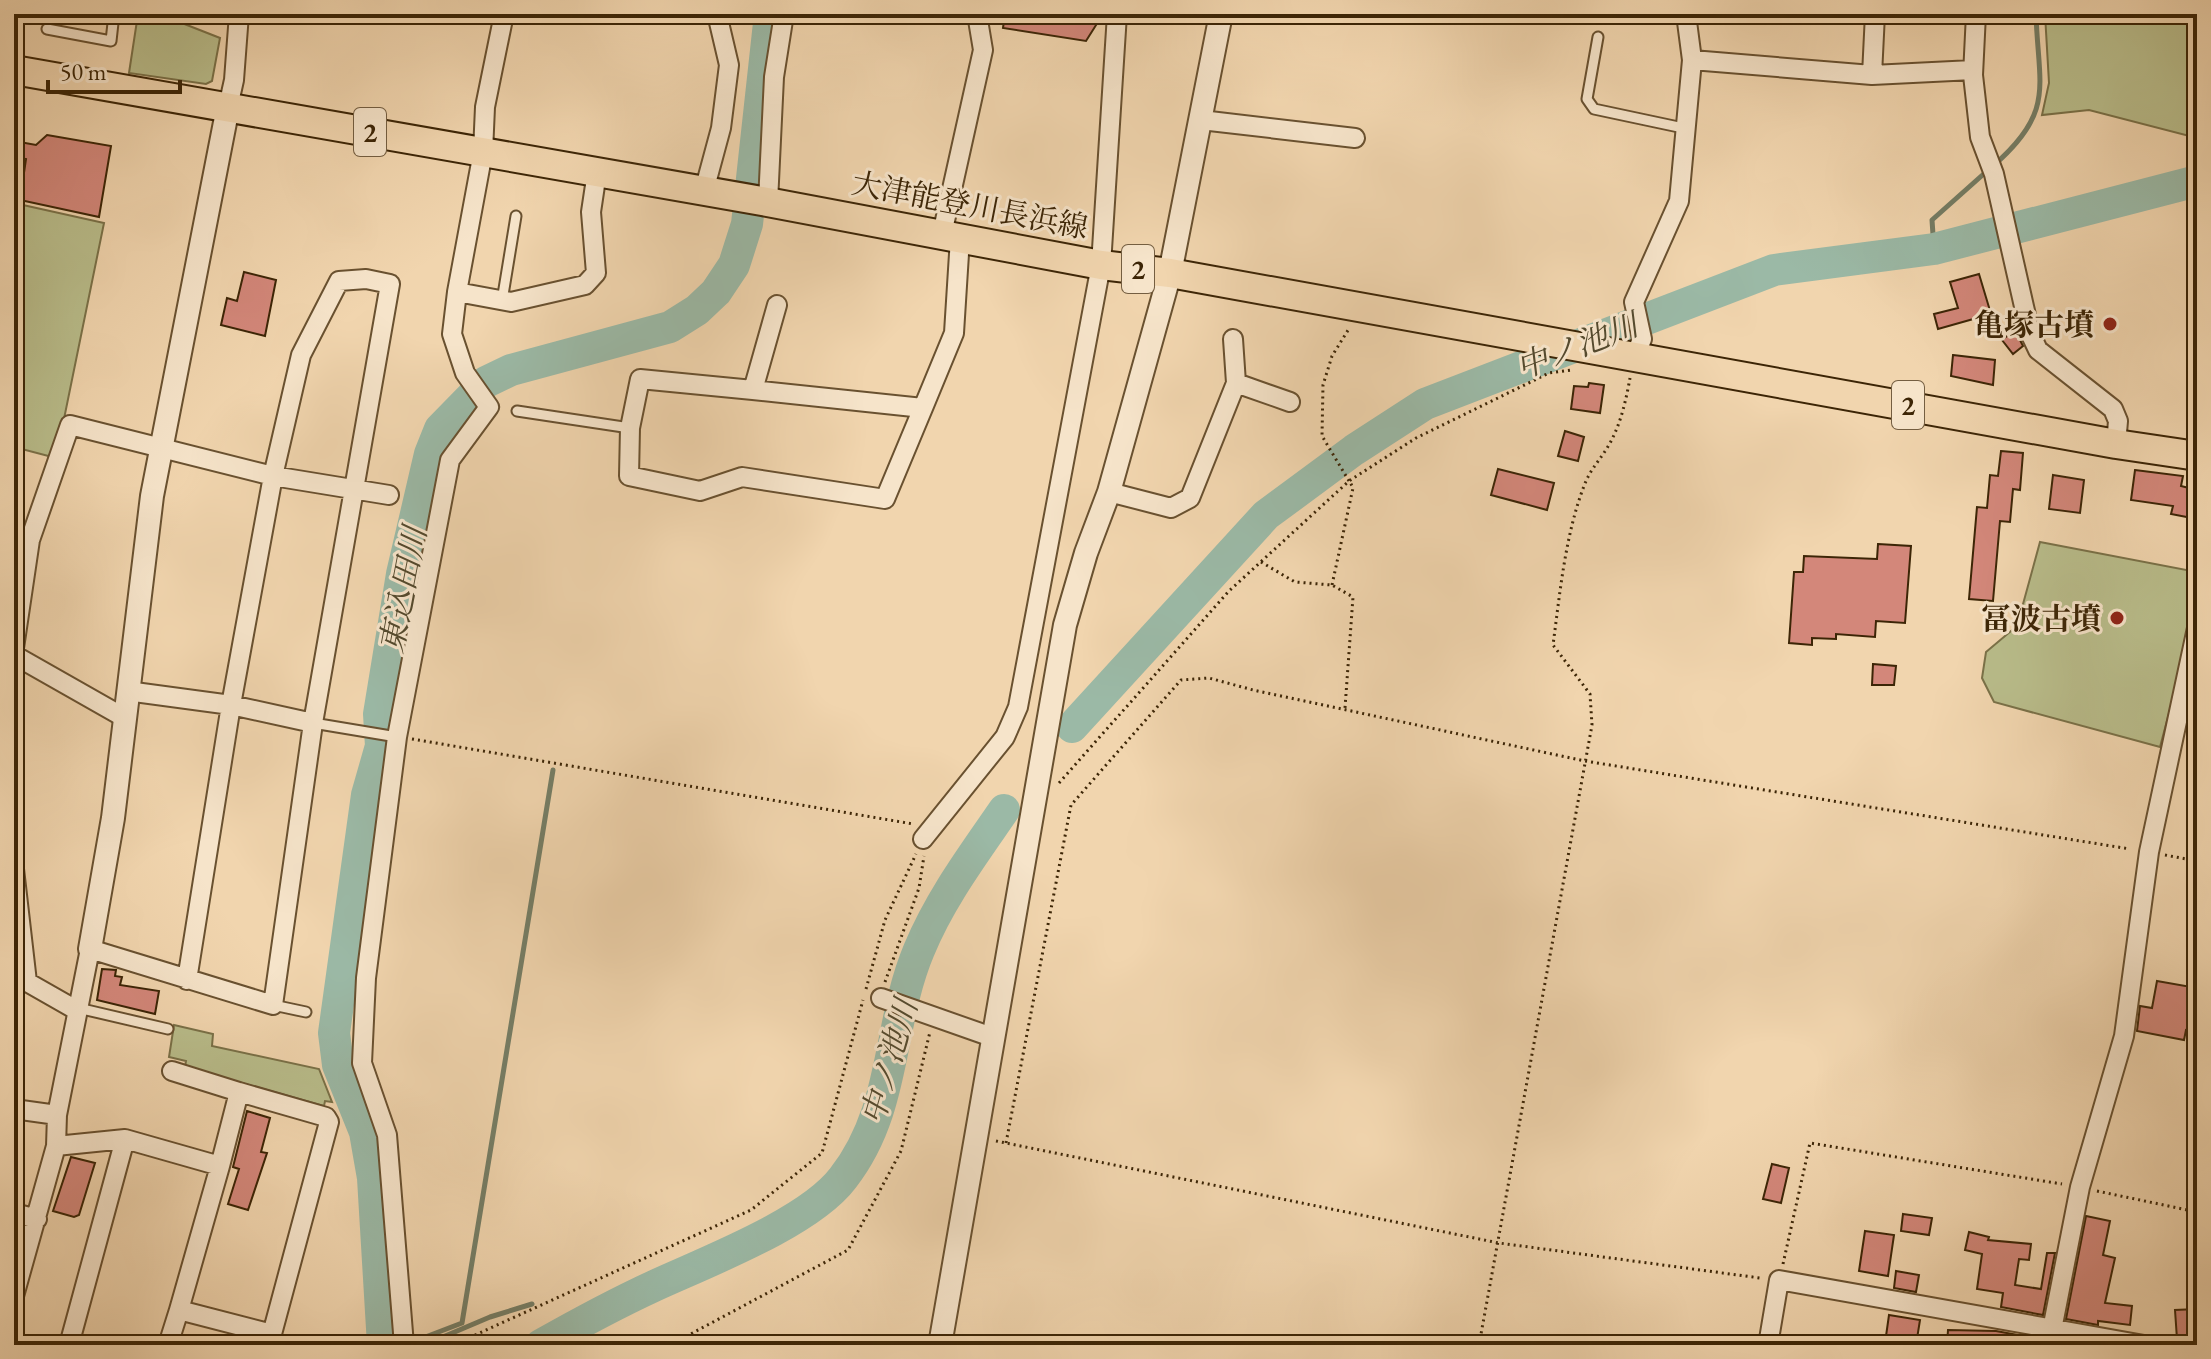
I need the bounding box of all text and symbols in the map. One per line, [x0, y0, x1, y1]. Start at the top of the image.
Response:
scale bar [48, 44, 180, 94]
text: 50 m [60, 56, 107, 87]
road number: 2 [354, 108, 386, 156]
street label: 大津能登川長浜線 [848, 163, 1092, 247]
road number: 2 [1122, 245, 1154, 293]
water label: 中ノ池川 [1510, 302, 1647, 389]
place label: 亀塚古墳 [1974, 305, 2094, 344]
marker: 亀塚古墳 [2101, 315, 2119, 333]
road number: 2 [1892, 381, 1924, 429]
water label: 東込田川 [370, 520, 436, 657]
place label: 冨波古墳 [1981, 599, 2101, 638]
marker: 冨波古墳 [2108, 609, 2126, 627]
water label: 中ノ池川 [851, 992, 928, 1129]

